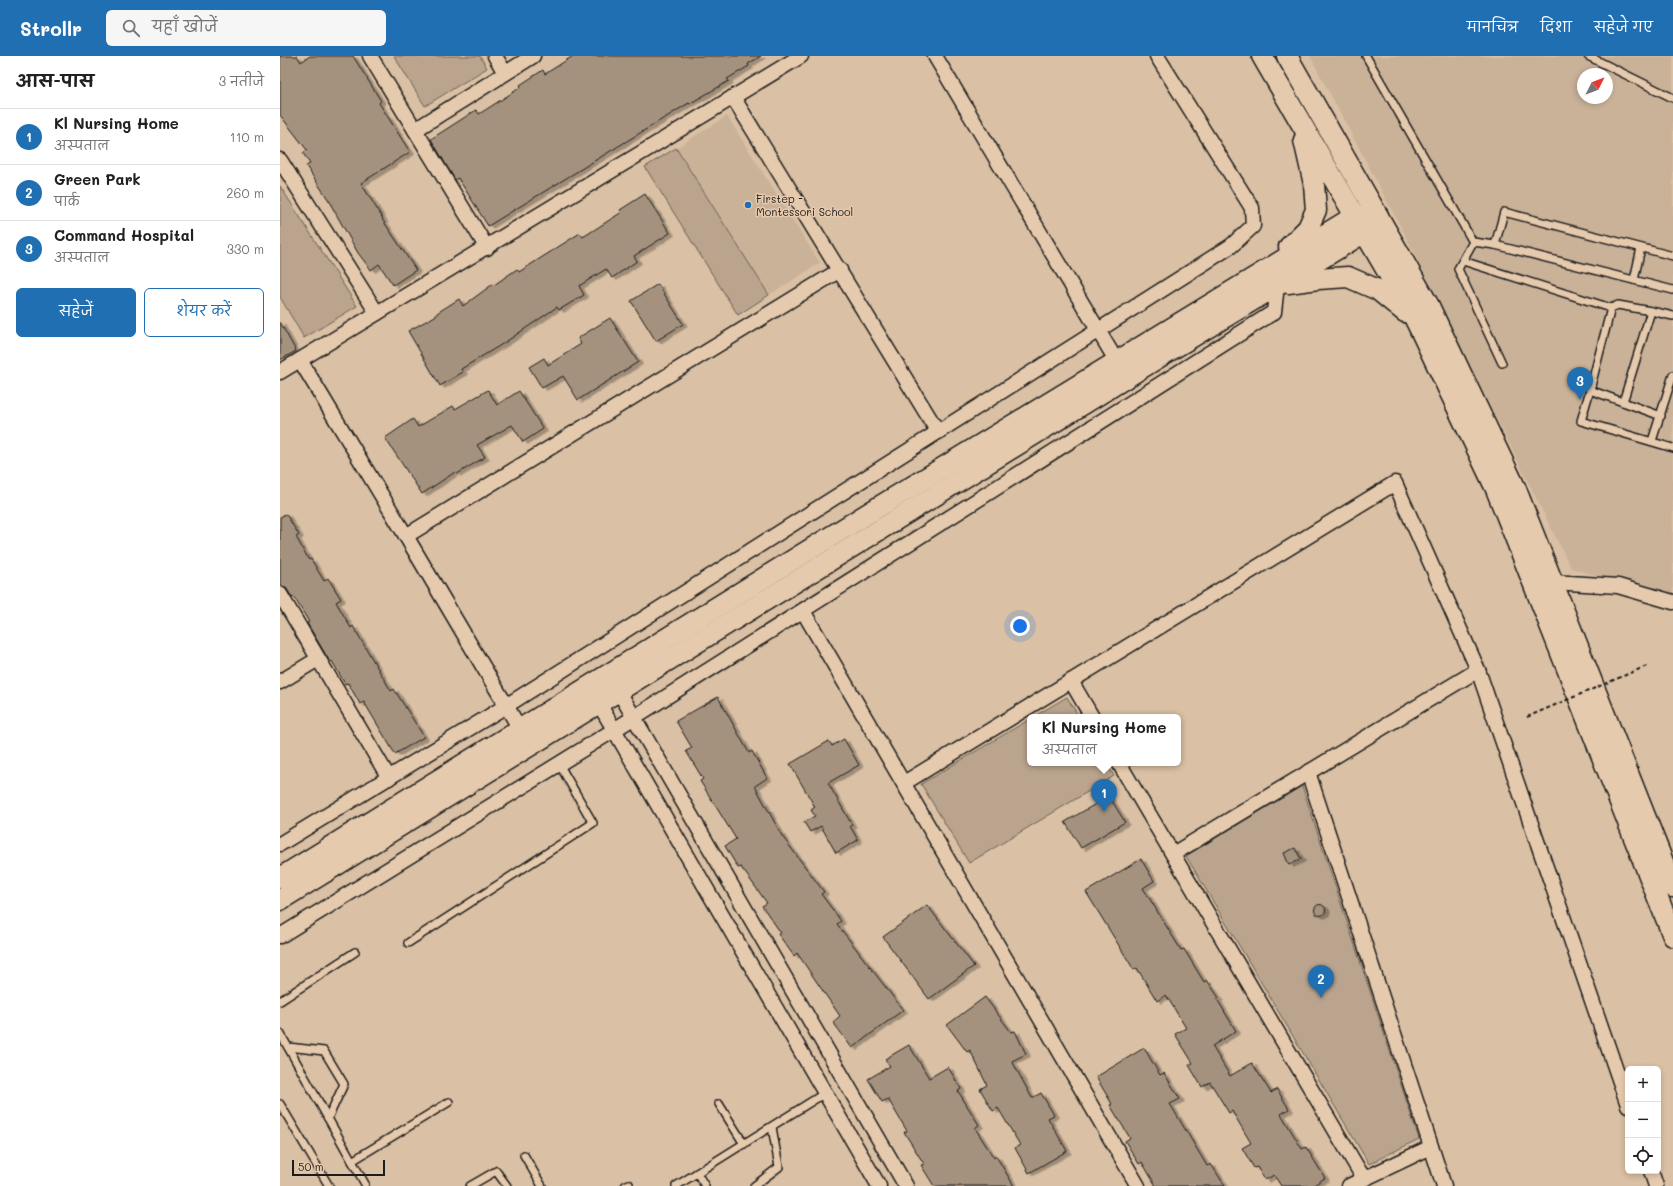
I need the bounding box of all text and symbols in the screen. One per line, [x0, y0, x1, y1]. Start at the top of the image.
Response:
search box [106, 10, 386, 46]
text: Strollr [20, 16, 82, 41]
text: यहाँ खोजें [152, 16, 217, 36]
icon: search [120, 17, 142, 39]
text: मानचित्र [1467, 17, 1518, 36]
text: दिशा [1540, 17, 1572, 36]
text: सहेजे गए [1594, 17, 1653, 36]
north arrow [1577, 68, 1613, 104]
text: आस-पास [16, 69, 94, 91]
text: 3 नतीजे [219, 72, 264, 89]
text: Kl Nursing Home [54, 113, 179, 133]
text: 1 [26, 128, 32, 145]
text: 110 m [230, 128, 264, 145]
text: अस्पताल [54, 136, 109, 153]
text: Green Park [54, 169, 141, 189]
text: 2 [25, 184, 33, 201]
text: 260 m [226, 184, 264, 201]
place label: Firstep - Montessori School [756, 191, 853, 219]
text: पार्क [54, 192, 80, 209]
marker: Firstep - Montessori School [743, 200, 753, 210]
text: Command Hospital [54, 225, 194, 245]
text: 3 [25, 240, 33, 257]
text: 330 m [226, 240, 264, 257]
text: अस्पताल [54, 248, 109, 265]
button: सहेजें [16, 288, 136, 337]
button: शेयर करें [144, 288, 264, 337]
pin: 3 [1567, 367, 1593, 400]
your location [1010, 616, 1030, 636]
popup [1027, 714, 1181, 766]
text: Kl Nursing Home [1042, 717, 1166, 737]
text: अस्पताल [1042, 740, 1097, 757]
pin: 1 [1091, 779, 1117, 812]
pin: 2 [1308, 965, 1334, 998]
map controls [1625, 1066, 1661, 1174]
button: + [1625, 1066, 1661, 1102]
button: − [1625, 1102, 1661, 1138]
button: locate [1625, 1138, 1661, 1174]
scale bar [292, 1158, 385, 1177]
text: 50 m [298, 1159, 324, 1174]

